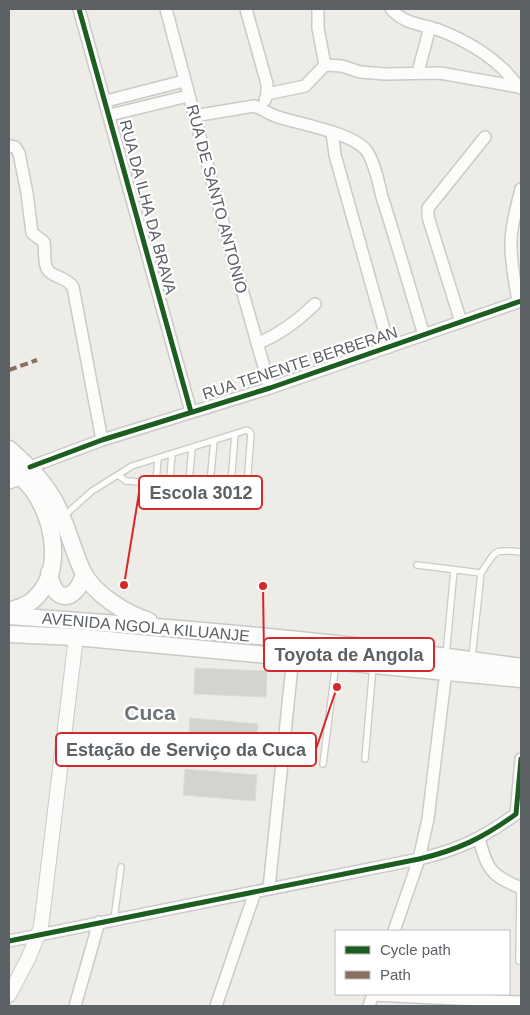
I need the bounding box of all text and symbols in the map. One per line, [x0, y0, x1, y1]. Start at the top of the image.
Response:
street label: RUA DE SANTO ANTONIO [184, 103, 250, 295]
street label: RUA DA ILHA DA BRAVA [117, 118, 180, 296]
street label: RUA TENENTE BERBERAN [200, 323, 400, 403]
callout: Escola 3012 [139, 476, 262, 509]
text: Escola 3012 [149, 483, 253, 503]
street label: AVENIDA NGOLA KILUANJE [41, 609, 251, 645]
callout: Toyota de Angola [264, 638, 434, 671]
text: Toyota de Angola [274, 645, 424, 665]
district label: Cuca [124, 701, 176, 724]
callout: Estação de Serviço da Cuca [56, 733, 316, 766]
text: Estação de Serviço da Cuca [66, 740, 307, 760]
legend [335, 930, 510, 995]
text: Cycle path [380, 941, 451, 958]
text: Path [380, 966, 411, 983]

